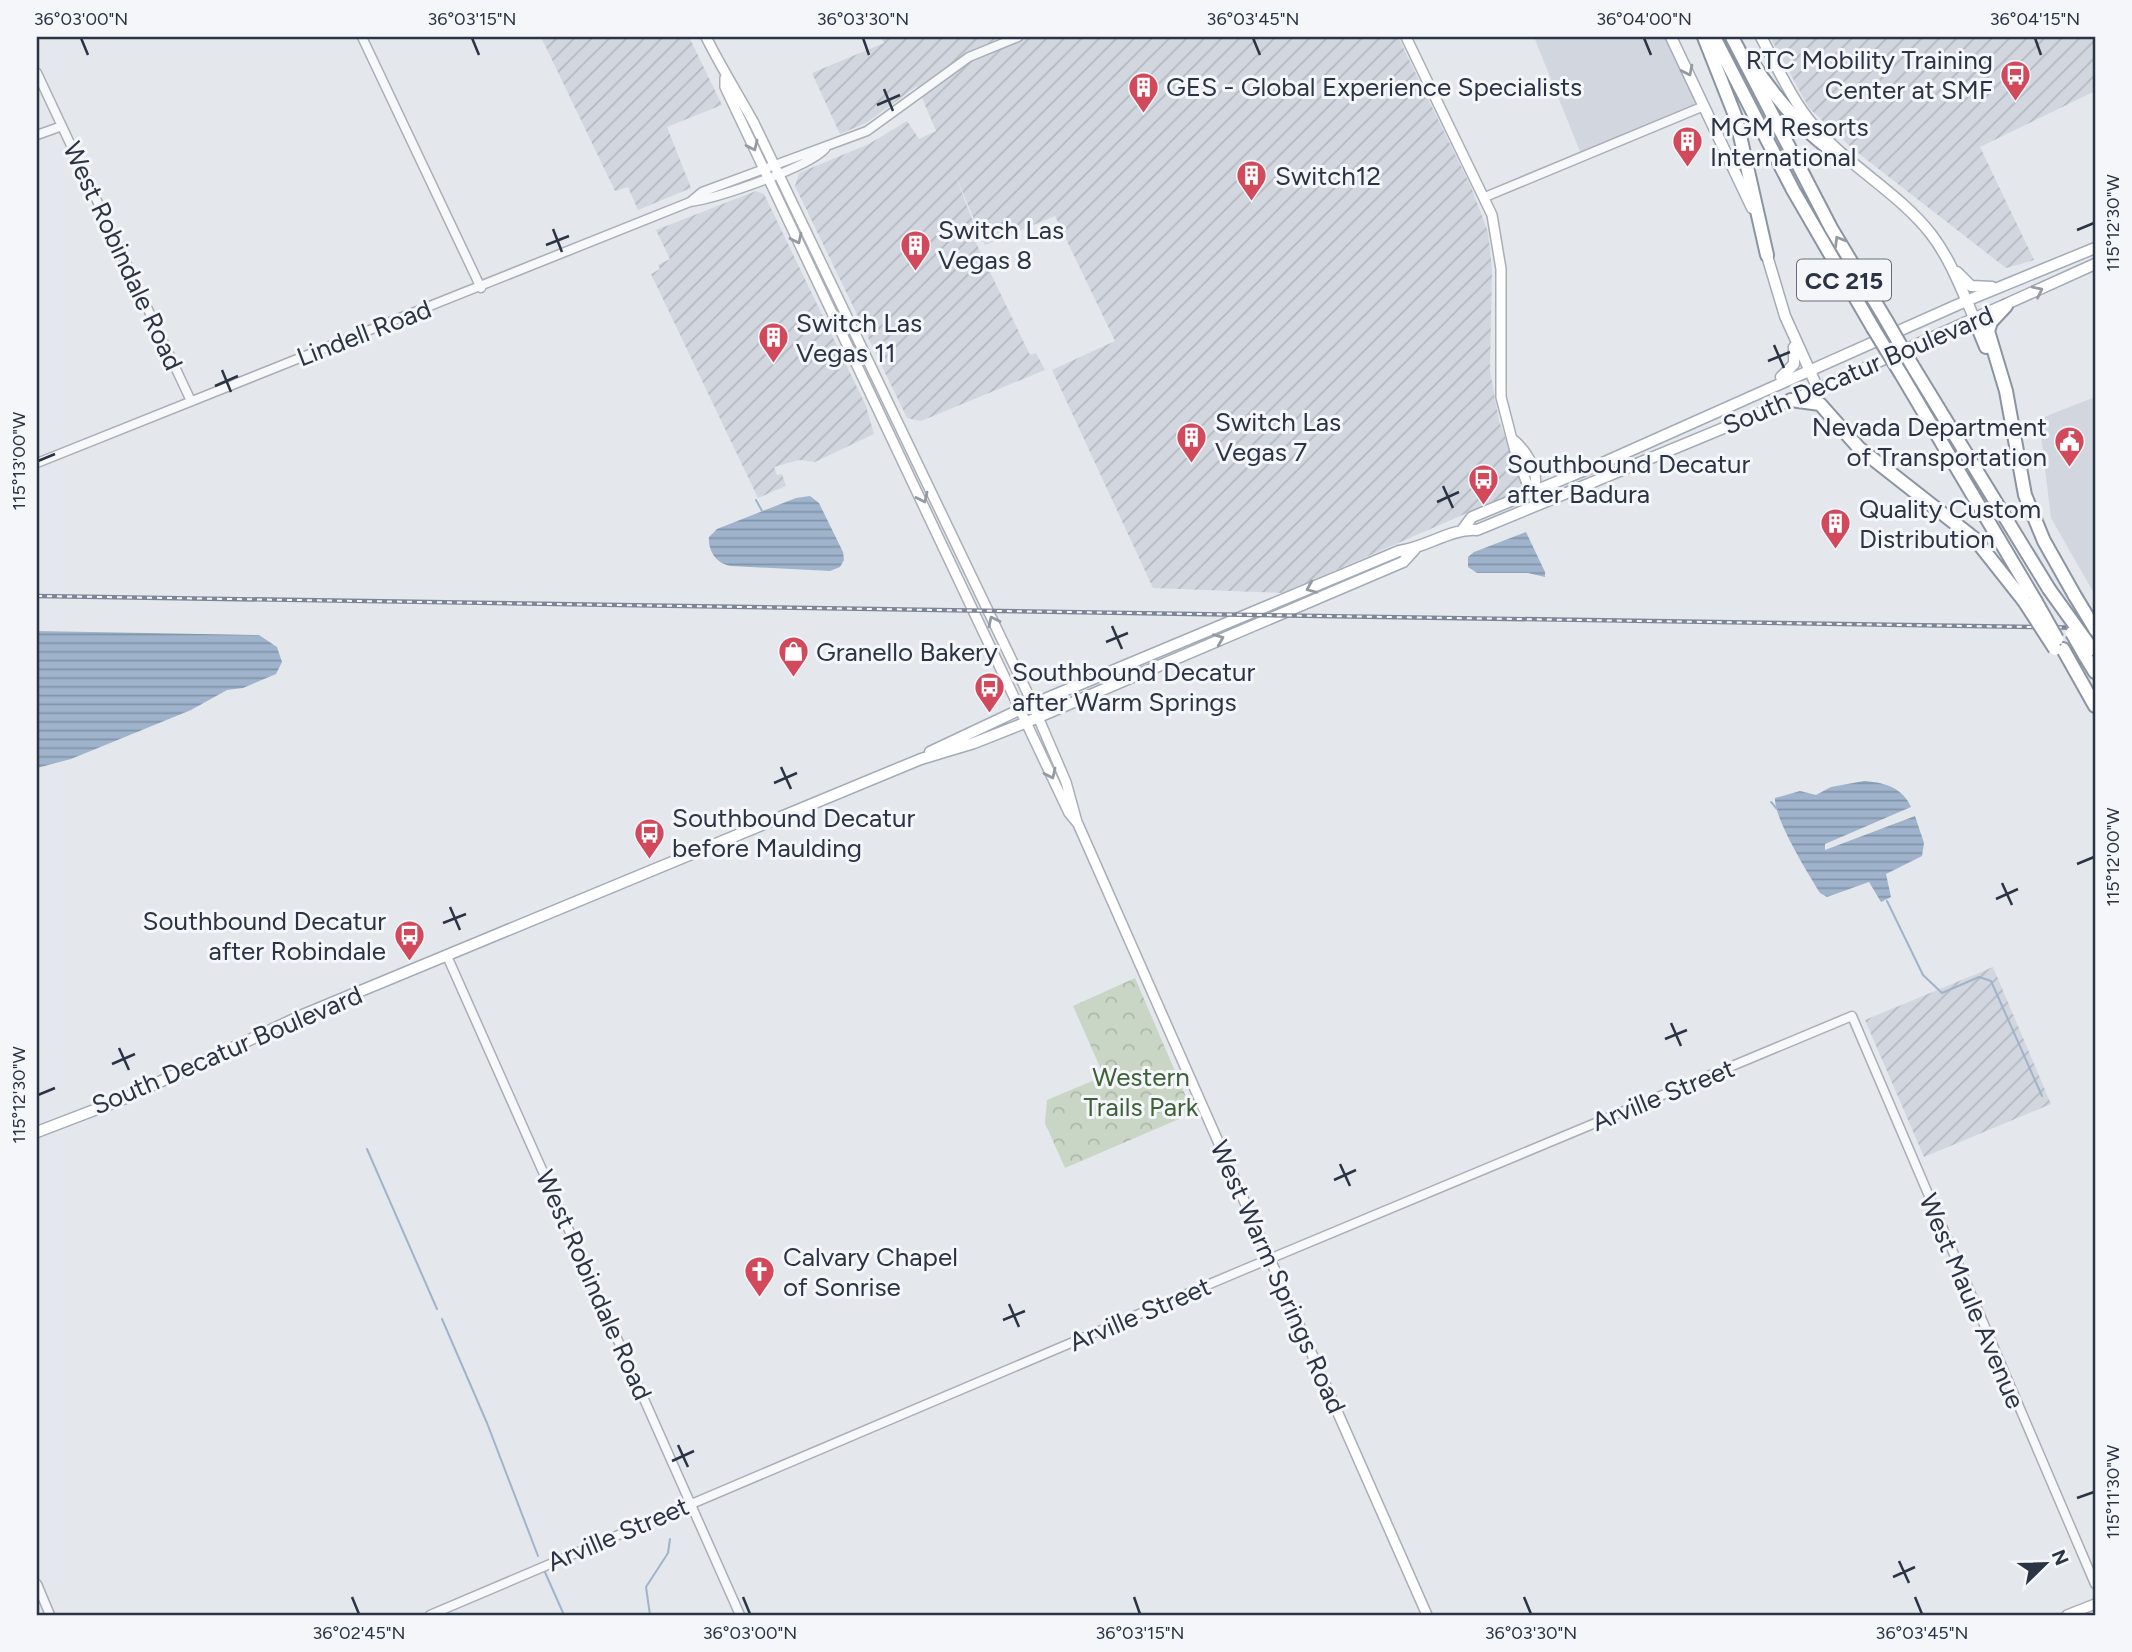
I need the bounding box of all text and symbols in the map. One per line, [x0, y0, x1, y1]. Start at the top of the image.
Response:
text: 36°03'00"N [34, 8, 128, 30]
text: 36°03'15"N [427, 8, 517, 30]
text: 36°03'30"N [817, 8, 909, 30]
text: 36°03'45"N [1207, 8, 1299, 30]
text: 36°04'00"N [1596, 8, 1692, 30]
text: 36°04'15"N [1990, 8, 2080, 30]
place label: RTC Mobility Training Center at SMF [1746, 44, 1993, 106]
bus stop icon: RTC Mobility Training Center at SMF [1999, 58, 2033, 102]
one-way arrow [1680, 64, 1694, 76]
building icon: GES - Global Experience Specialists [1126, 70, 1160, 114]
place label: GES - Global Experience Specialists [1166, 71, 1582, 103]
place label: MGM Resorts International [1710, 111, 1869, 173]
building icon: MGM Resorts International [1670, 125, 1704, 169]
street label: West Robindale Road [56, 137, 190, 375]
one-way arrow [745, 139, 759, 151]
building icon: Switch12 [1235, 159, 1269, 203]
place label: Switch12 [1275, 160, 1381, 192]
text: 115°12'30"W [2102, 174, 2124, 272]
place label: Switch Las Vegas 8 [938, 214, 1064, 276]
building icon: Switch Las Vegas 8 [898, 228, 932, 272]
one-way arrow [788, 232, 802, 244]
one-way arrow [1834, 235, 1847, 248]
road number: CC 215 [1797, 260, 1891, 300]
one-way arrow [2031, 285, 2043, 299]
street label: Lindell Road [292, 293, 436, 373]
street label: South Decatur Boulevard [1718, 298, 1998, 442]
place label: Switch Las Vegas 11 [796, 307, 922, 369]
building icon: Switch Las Vegas 11 [756, 321, 790, 365]
place label: Switch Las Vegas 7 [1215, 406, 1341, 468]
text: 115°13'00"W [8, 411, 30, 510]
place label: Nevada Department of Transportation [1812, 411, 2047, 473]
building icon: Switch Las Vegas 7 [1175, 420, 1209, 464]
public building icon: Nevada Department of Transportation [2053, 425, 2087, 469]
place label: Southbound Decatur after Badura [1507, 448, 1751, 510]
bus stop icon: Southbound Decatur after Badura [1467, 462, 1501, 506]
one-way arrow [914, 491, 928, 503]
place label: Quality Custom Distribution [1859, 493, 2041, 555]
building icon: Quality Custom Distribution [1819, 507, 1853, 551]
one-way arrow [1306, 579, 1318, 593]
one-way arrow [987, 616, 1001, 628]
one-way arrow [1212, 634, 1224, 648]
shop icon: Granello Bakery [776, 635, 810, 679]
place label: Granello Bakery [816, 636, 998, 668]
place label: Southbound Decatur after Warm Springs [1012, 656, 1256, 718]
bus stop icon: Southbound Decatur after Warm Springs [972, 670, 1006, 714]
one-way arrow [1043, 767, 1057, 779]
place label: Southbound Decatur before Maulding [672, 802, 916, 864]
text: 115°12'00"W [2102, 807, 2124, 907]
bus stop icon: Southbound Decatur before Maulding [632, 816, 666, 860]
place label: Southbound Decatur after Robindale [143, 905, 386, 967]
bus stop icon: Southbound Decatur after Robindale [392, 919, 426, 963]
street label: South Decatur Boulevard [87, 978, 367, 1122]
text: 115°12'30"W [8, 1046, 30, 1144]
street label: Arville Street [1587, 1052, 1739, 1138]
park label: Western Trails Park [1084, 1061, 1199, 1123]
street label: West Warm Springs Road [1203, 1136, 1353, 1418]
street label: West Robindale Road [529, 1165, 659, 1405]
street label: West Maule Avenue [1912, 1189, 2032, 1413]
place label: Calvary Chapel of Sonrise [783, 1241, 958, 1303]
church icon: Calvary Chapel of Sonrise [743, 1255, 777, 1299]
street label: Arville Street [1064, 1270, 1216, 1358]
text: 115°11'30"W [2102, 1444, 2124, 1539]
street label: Arville Street [542, 1490, 694, 1578]
north arrow [2010, 1530, 2080, 1600]
text: N [2047, 1546, 2074, 1569]
text: 36°02'45"N [312, 1622, 406, 1644]
text: 36°03'00"N [703, 1622, 797, 1644]
text: 36°03'15"N [1095, 1622, 1185, 1644]
text: 36°03'30"N [1485, 1622, 1577, 1644]
text: 36°03'45"N [1876, 1622, 1968, 1644]

